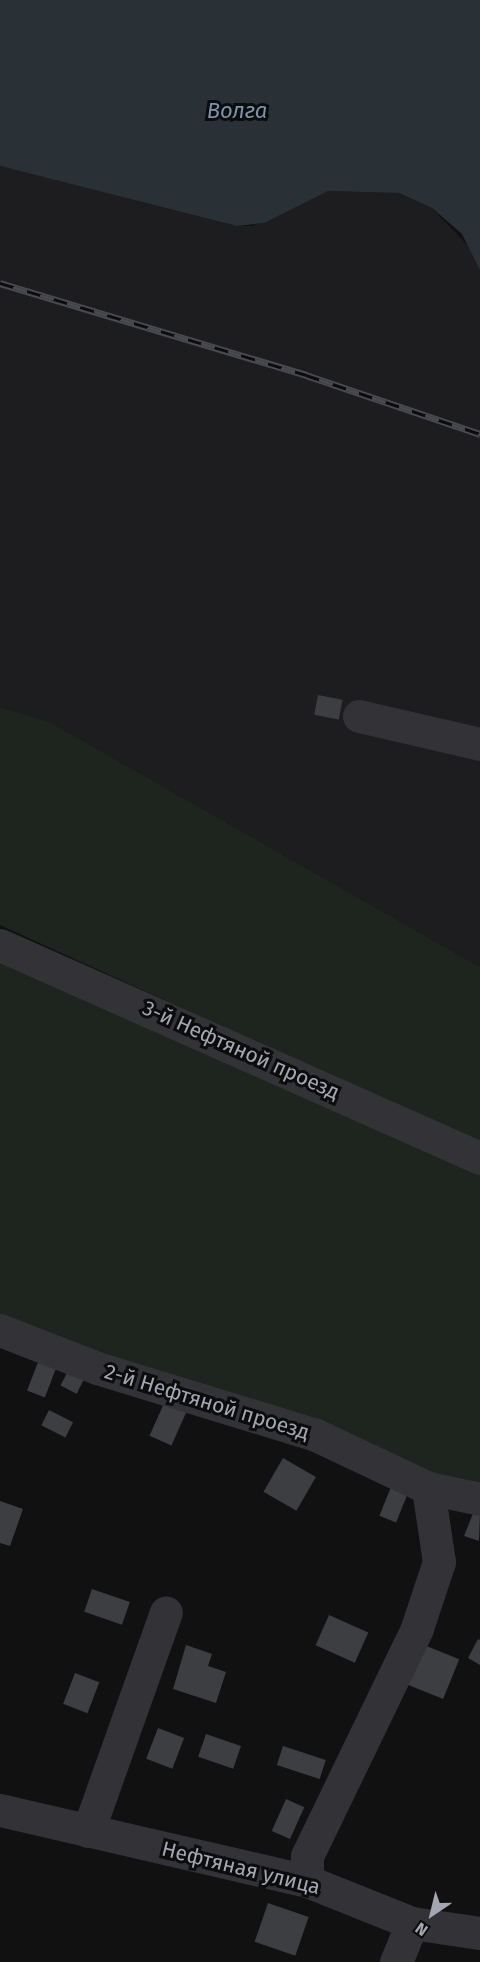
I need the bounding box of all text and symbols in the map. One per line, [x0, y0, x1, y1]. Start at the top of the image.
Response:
water label: Волга [207, 98, 267, 124]
street label: 3-й Нефтяной проезд [139, 995, 343, 1105]
street label: 2-й Нефтяной проезд [102, 1359, 312, 1445]
street label: Нефтяная улица [159, 1836, 323, 1900]
north arrow [402, 1884, 462, 1944]
text: N [412, 1918, 431, 1940]

